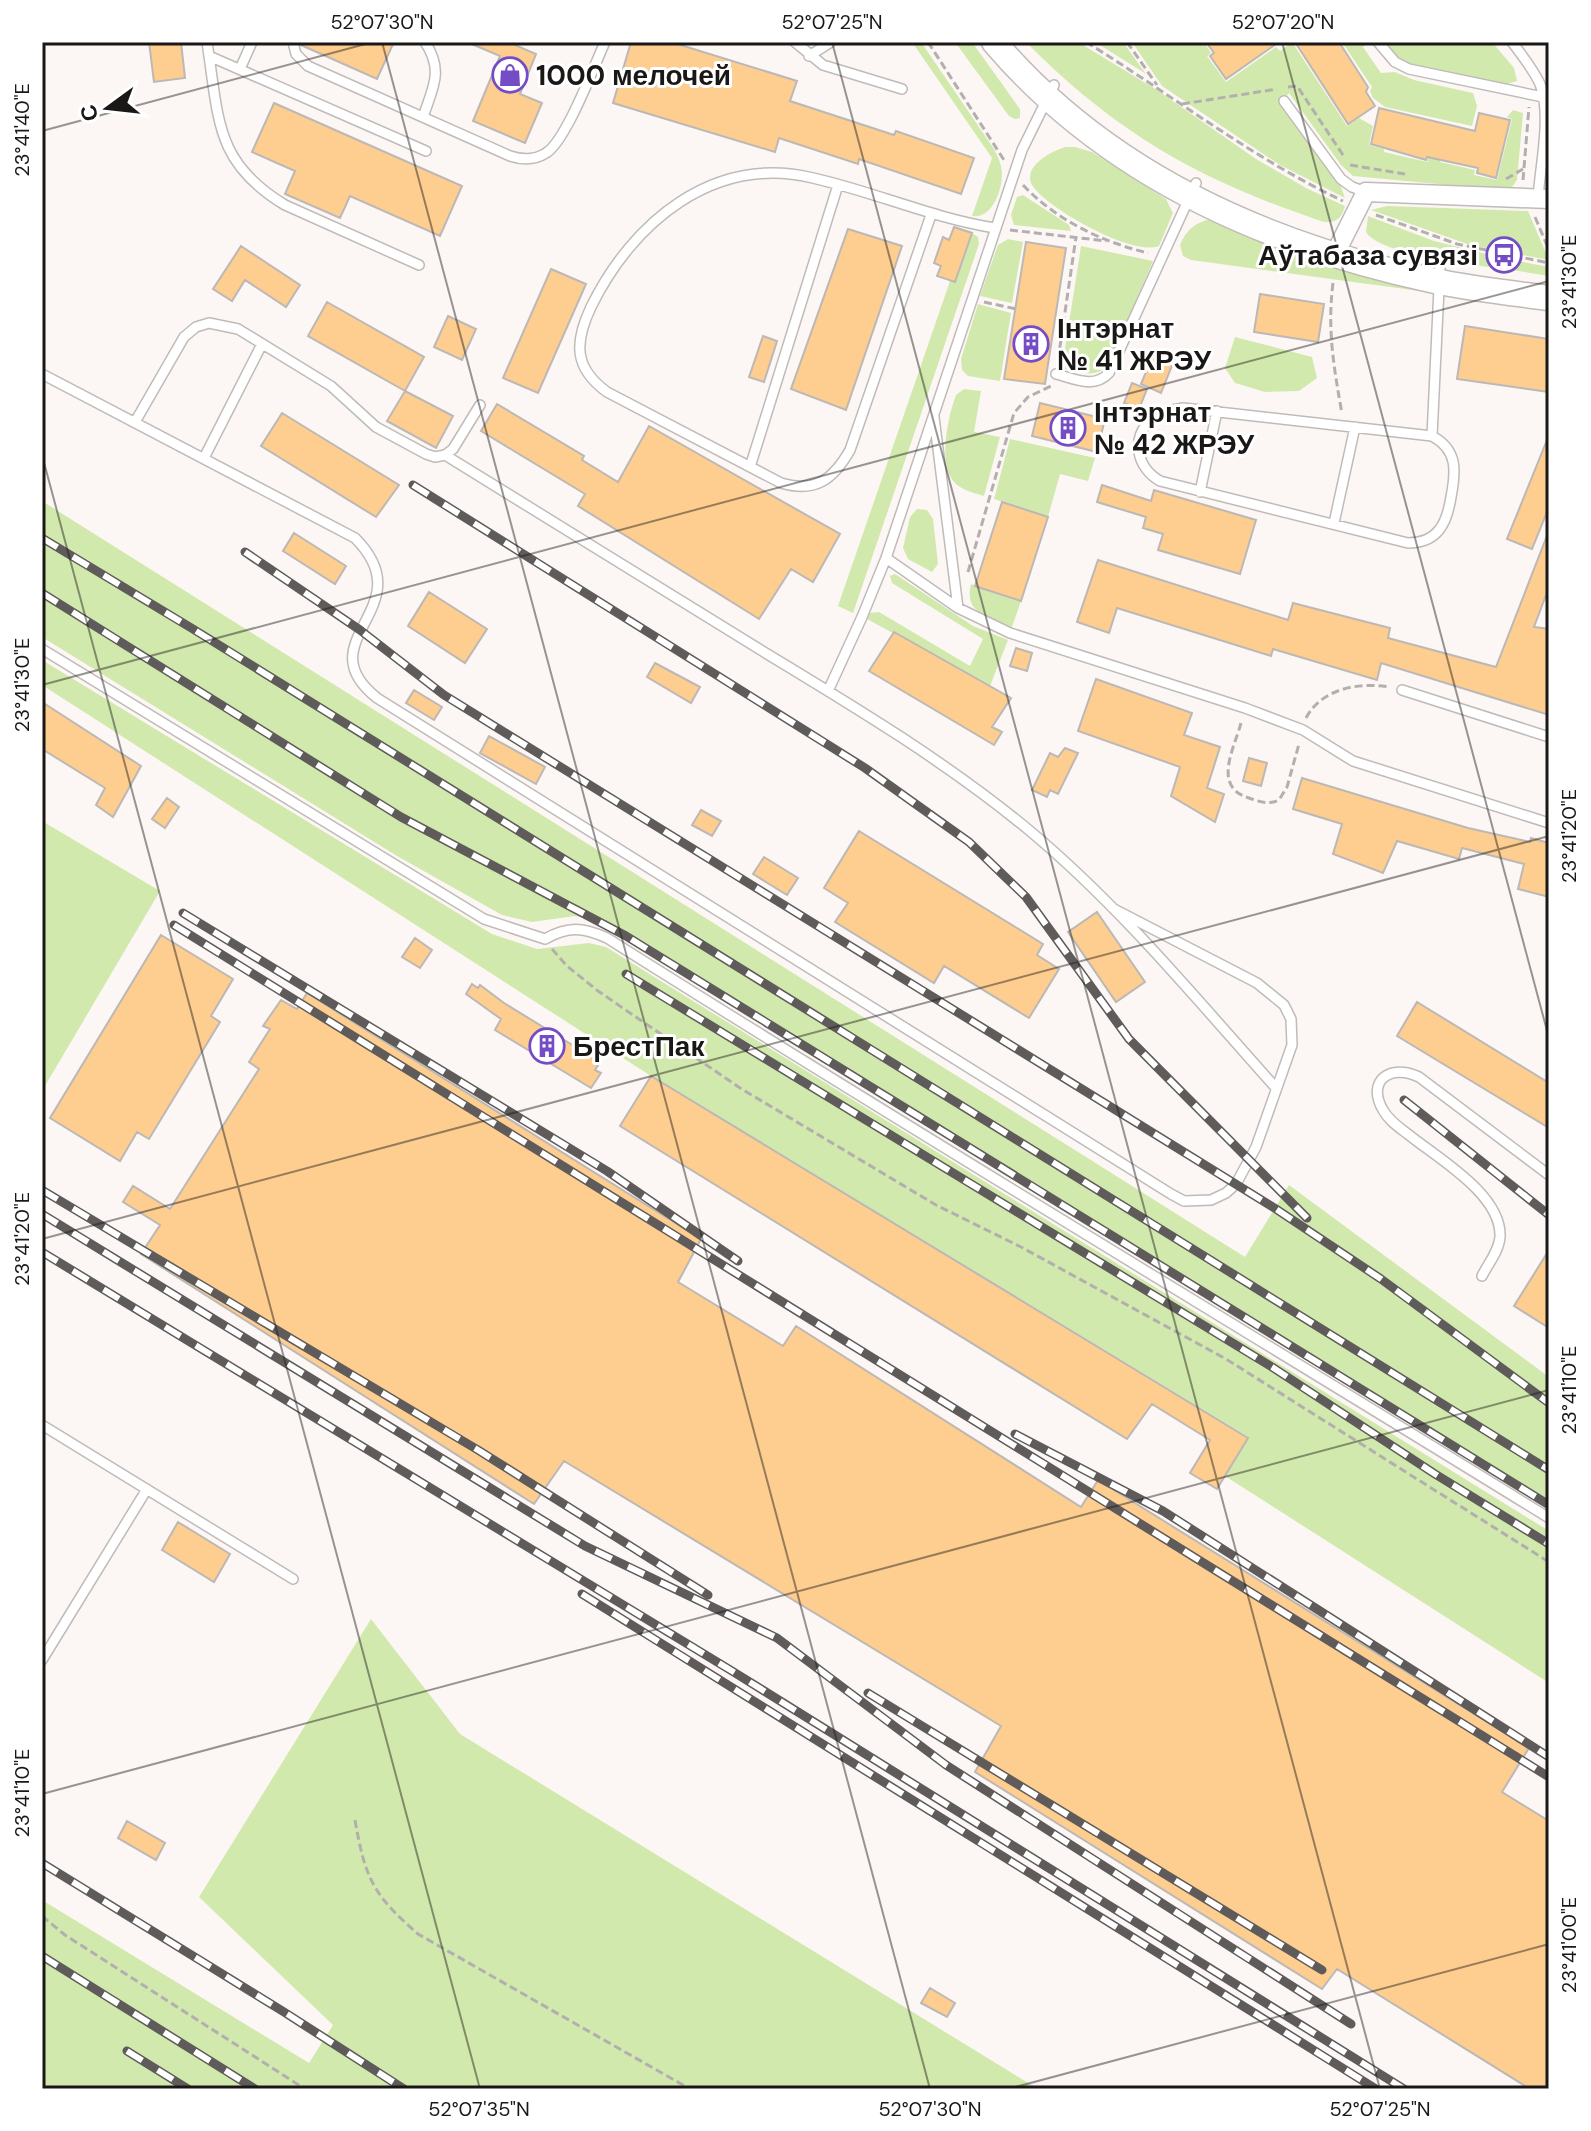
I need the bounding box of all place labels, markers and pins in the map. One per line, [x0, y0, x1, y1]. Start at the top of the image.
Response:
shop icon: 1000 мелочей [491, 56, 529, 94]
place label: 1000 мелочей [536, 57, 731, 94]
bus stop icon: Аўтабаза сувязі [1485, 236, 1523, 274]
place label: Аўтабаза сувязі [1258, 237, 1478, 274]
place label: Інтэрнат № 41 ЖРЭУ [1057, 310, 1212, 379]
building icon: Інтэрнат № 41 ЖРЭУ [1012, 325, 1050, 363]
place label: Інтэрнат № 42 ЖРЭУ [1094, 394, 1255, 463]
building icon: Інтэрнат № 42 ЖРЭУ [1049, 409, 1087, 447]
building icon: БрестПак [528, 1027, 566, 1065]
place label: БрестПак [573, 1028, 705, 1065]

